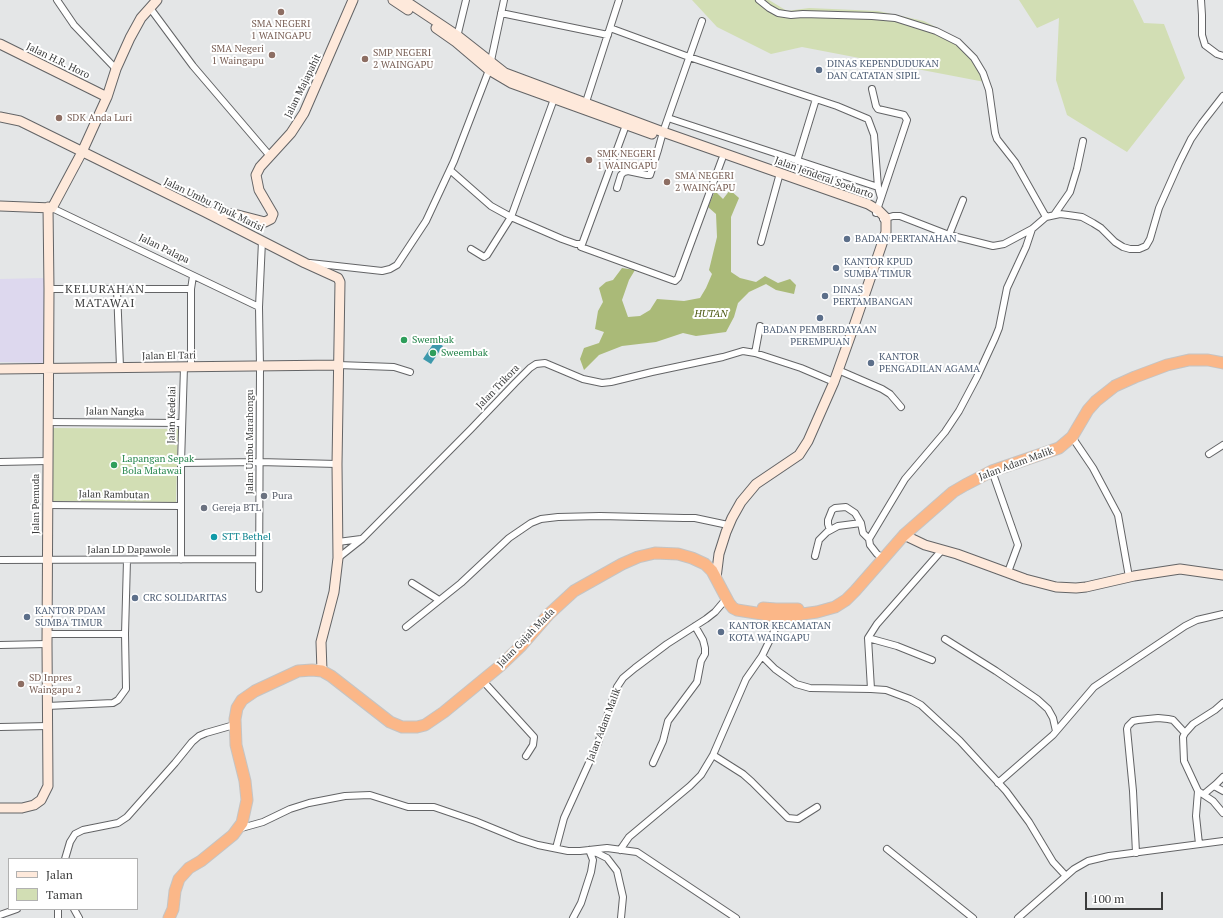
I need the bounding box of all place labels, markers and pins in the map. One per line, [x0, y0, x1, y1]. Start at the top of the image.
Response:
marker: SMA NEGERI 1 WAINGAPU [276, 7, 286, 17]
place label: SMA NEGERI 1 WAINGAPU [251, 18, 311, 42]
place label: SMA Negeri 1 Waingapu [211, 43, 264, 66]
place label: SMP NEGERI 2 WAINGAPU [373, 47, 433, 70]
marker: SMA Negeri 1 Waingapu [267, 50, 277, 60]
marker: SMP NEGERI 2 WAINGAPU [360, 54, 370, 64]
place label: DINAS KEPENDUDUKAN DAN CATATAN SIPIL [827, 58, 939, 82]
marker: DINAS KEPENDUDUKAN DAN CATATAN SIPIL [814, 65, 824, 75]
place label: SDK Anda Luri [67, 112, 132, 124]
marker: SDK Anda Luri [54, 113, 64, 123]
place label: SMK NEGERI 1 WAINGAPU [597, 148, 657, 172]
marker: SMK NEGERI 1 WAINGAPU [584, 155, 594, 165]
place label: SMA NEGERI 2 WAINGAPU [675, 170, 735, 194]
marker: SMA NEGERI 2 WAINGAPU [662, 177, 672, 187]
place label: BADAN PERTANAHAN [855, 233, 957, 245]
marker: BADAN PERTANAHAN [842, 234, 852, 244]
place label: KANTOR KPUD SUMBA TIMUR [844, 256, 913, 280]
marker: KANTOR KPUD SUMBA TIMUR [831, 263, 841, 273]
place label: DINAS PERTAMBANGAN [833, 284, 913, 308]
marker: DINAS PERTAMBANGAN [820, 291, 830, 301]
marker: BADAN PEMBERDAYAAN PEREMPUAN [815, 313, 825, 323]
place label: BADAN PEMBERDAYAAN PEREMPUAN [763, 324, 877, 348]
place label: Swembak [412, 334, 454, 346]
marker: Swembak [399, 335, 409, 345]
place label: Sweembak [441, 347, 488, 359]
marker: Sweembak [428, 348, 438, 358]
place label: KANTOR PENGADILAN AGAMA [879, 351, 980, 374]
marker: KANTOR PENGADILAN AGAMA [866, 358, 876, 368]
place label: Lapangan Sepak Bola Matawai [122, 453, 194, 476]
marker: Lapangan Sepak Bola Matawai [109, 460, 119, 470]
place label: Pura [272, 490, 293, 502]
marker: Pura [259, 491, 269, 501]
place label: Gereja BTL [212, 502, 261, 514]
marker: Gereja BTL [199, 503, 209, 513]
place label: STT Bethel [222, 531, 271, 543]
marker: STT Bethel [209, 532, 219, 542]
place label: CRC SOLIDARITAS [143, 592, 227, 604]
marker: CRC SOLIDARITAS [130, 593, 140, 603]
place label: KANTOR PDAM SUMBA TIMUR [35, 605, 106, 628]
marker: KANTOR PDAM SUMBA TIMUR [22, 612, 32, 622]
place label: KANTOR KECAMATAN KOTA WAINGAPU [729, 620, 831, 644]
marker: KANTOR KECAMATAN KOTA WAINGAPU [716, 627, 726, 637]
place label: SD Inpres Waingapu 2 [29, 672, 81, 696]
marker: SD Inpres Waingapu 2 [16, 679, 26, 689]

